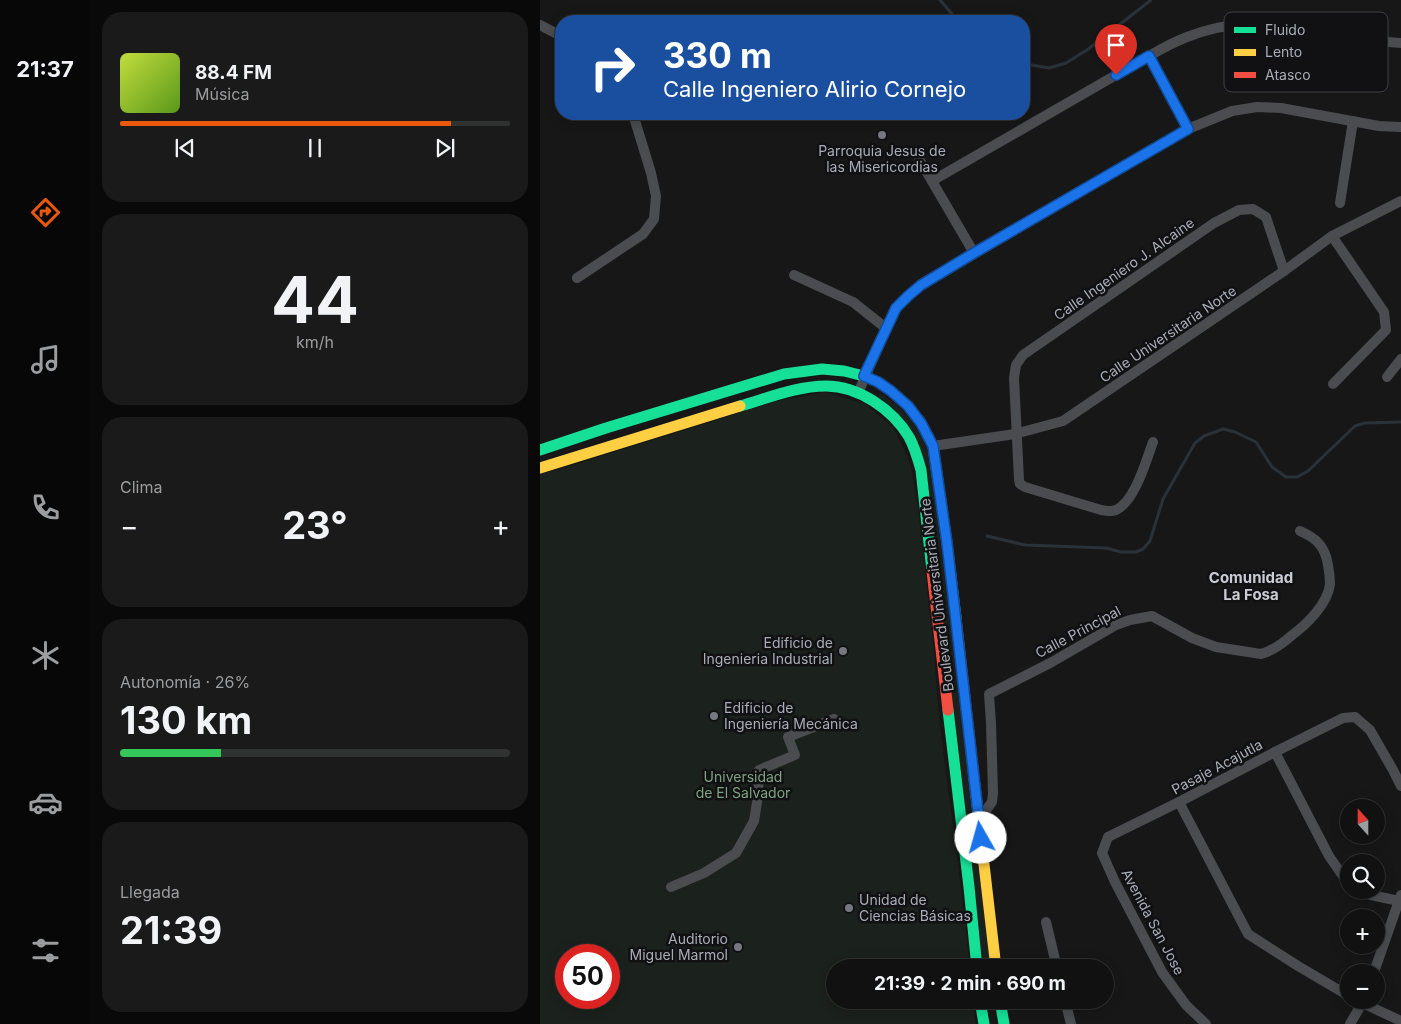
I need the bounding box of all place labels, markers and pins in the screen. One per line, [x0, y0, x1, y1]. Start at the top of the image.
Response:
pin [1095, 24, 1137, 75]
marker: Parroquia Jesus de las Misericordias [876, 129, 888, 141]
place label: Parroquia Jesus de las Misericordias [818, 142, 946, 175]
place label: Edificio de Ingenieria Industrial [703, 634, 833, 667]
marker: Edificio de Ingenieria Industrial [837, 645, 849, 657]
place label: Edificio de Ingeniería Mecánica [724, 699, 858, 732]
marker: Edificio de Ingeniería Mecánica [708, 710, 720, 722]
place label: Unidad de Ciencias Básicas [859, 891, 971, 924]
marker: Unidad de Ciencias Básicas [843, 902, 855, 914]
place label: Auditorio Miguel Marmol [630, 930, 728, 963]
marker: Auditorio Miguel Marmol [732, 941, 744, 953]

